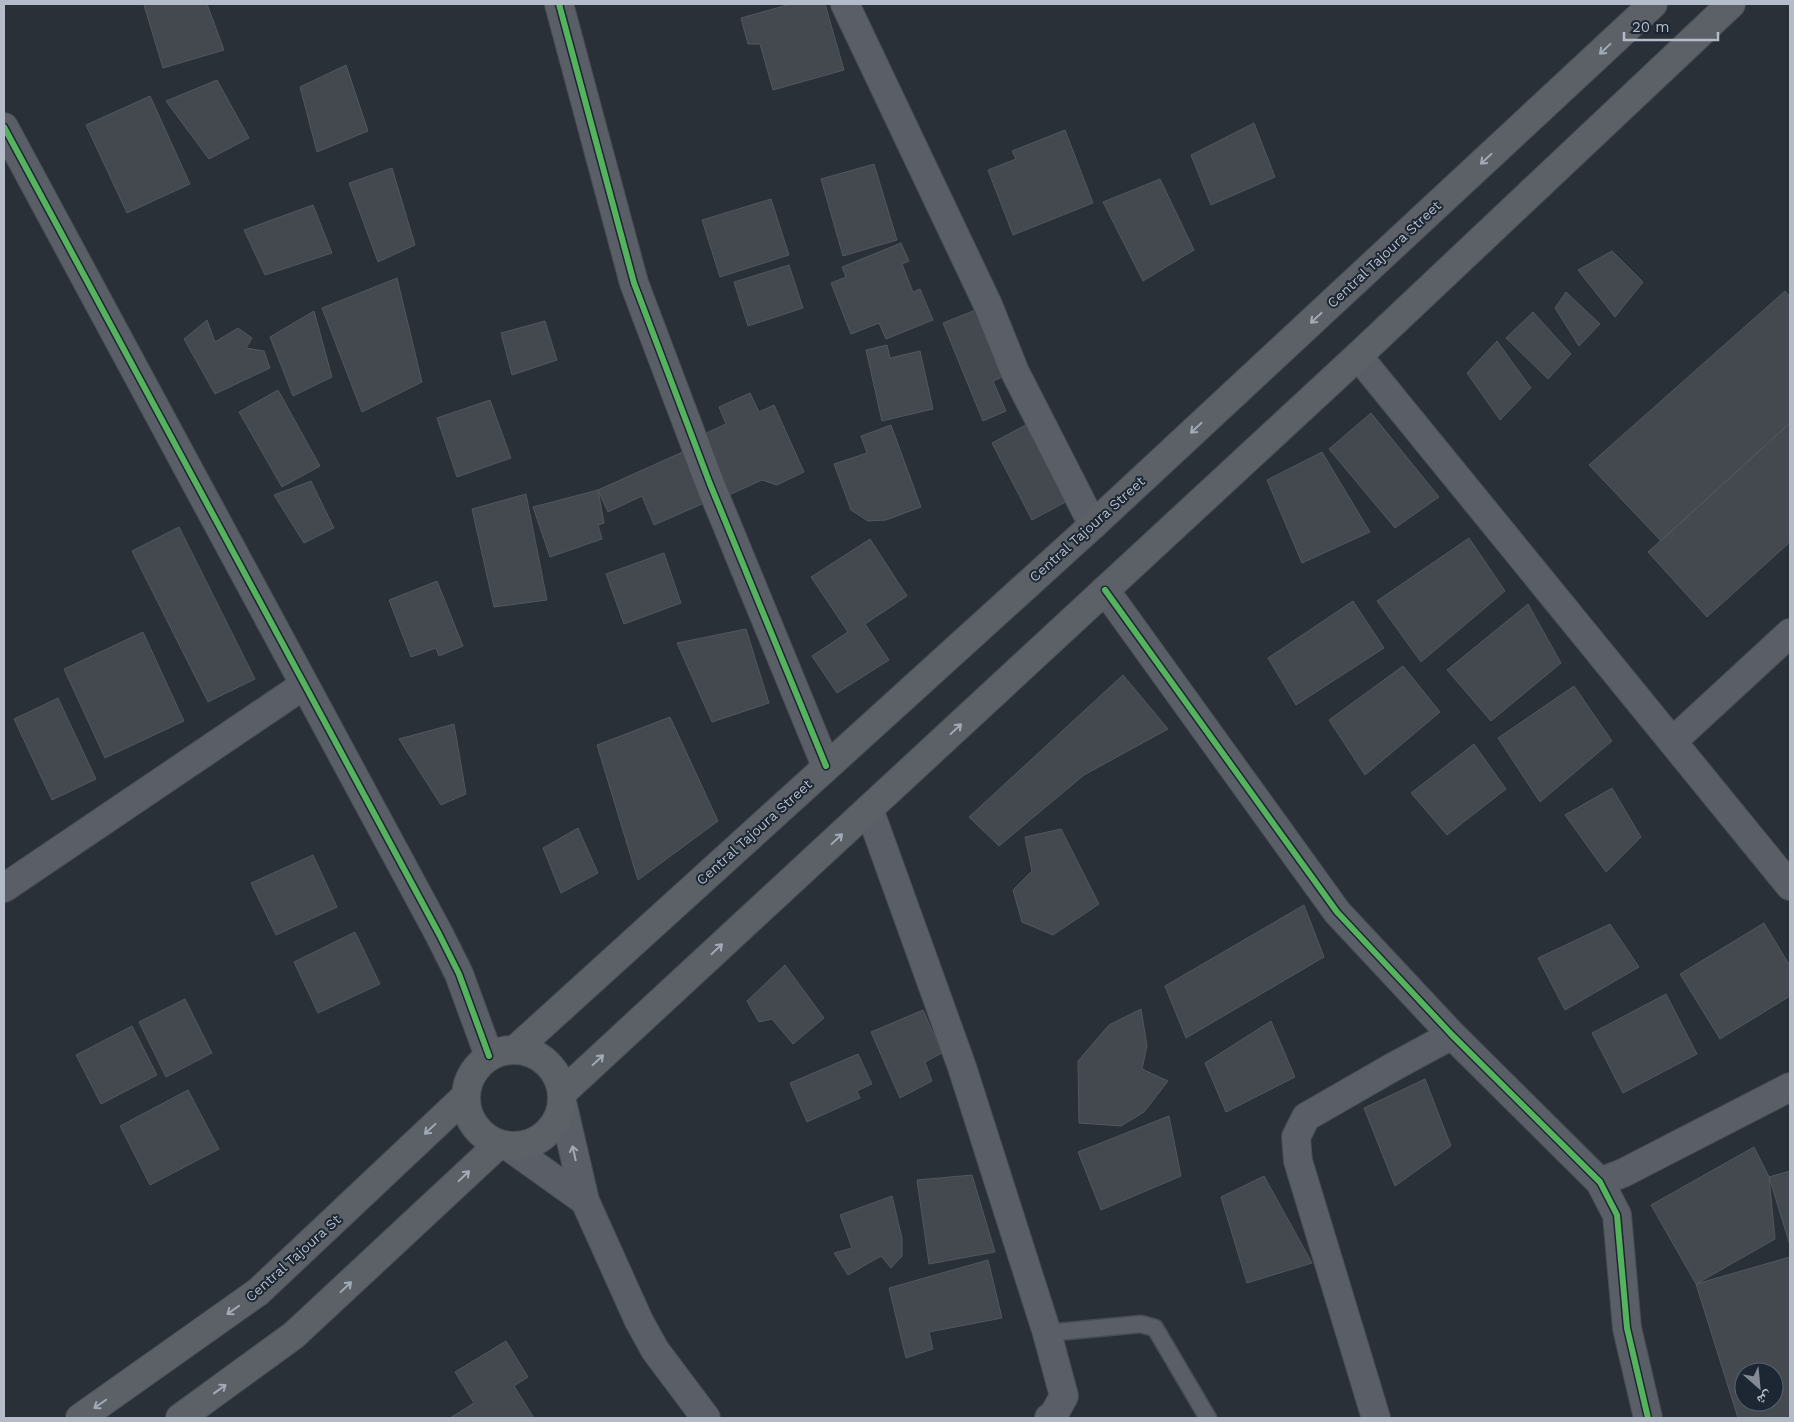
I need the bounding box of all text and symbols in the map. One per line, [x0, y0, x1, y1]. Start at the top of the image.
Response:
scale bar [1624, 10, 1718, 42]
text: 20 m [1632, 18, 1670, 36]
one-way arrow [1598, 43, 1611, 55]
one-way arrow [1479, 153, 1492, 165]
street label: Central Tajoura Street [1324, 197, 1444, 311]
one-way arrow [1309, 312, 1322, 324]
one-way arrow [1190, 422, 1203, 434]
street label: Central Tajoura Street [1026, 473, 1148, 585]
one-way arrow [949, 723, 962, 735]
street label: Central Tajoura Street [693, 776, 815, 888]
one-way arrow [830, 833, 843, 845]
one-way arrow [711, 943, 724, 955]
one-way arrow [591, 1054, 604, 1066]
one-way arrow [424, 1123, 437, 1135]
one-way arrow [569, 1146, 578, 1162]
one-way arrow [458, 1170, 471, 1182]
street label: Central Tajoura St [242, 1211, 344, 1305]
one-way arrow [339, 1281, 352, 1293]
one-way arrow [226, 1305, 240, 1315]
north arrow [1734, 1362, 1784, 1412]
one-way arrow [213, 1384, 226, 1395]
text: ش [1754, 1387, 1775, 1409]
one-way arrow [94, 1399, 108, 1409]

